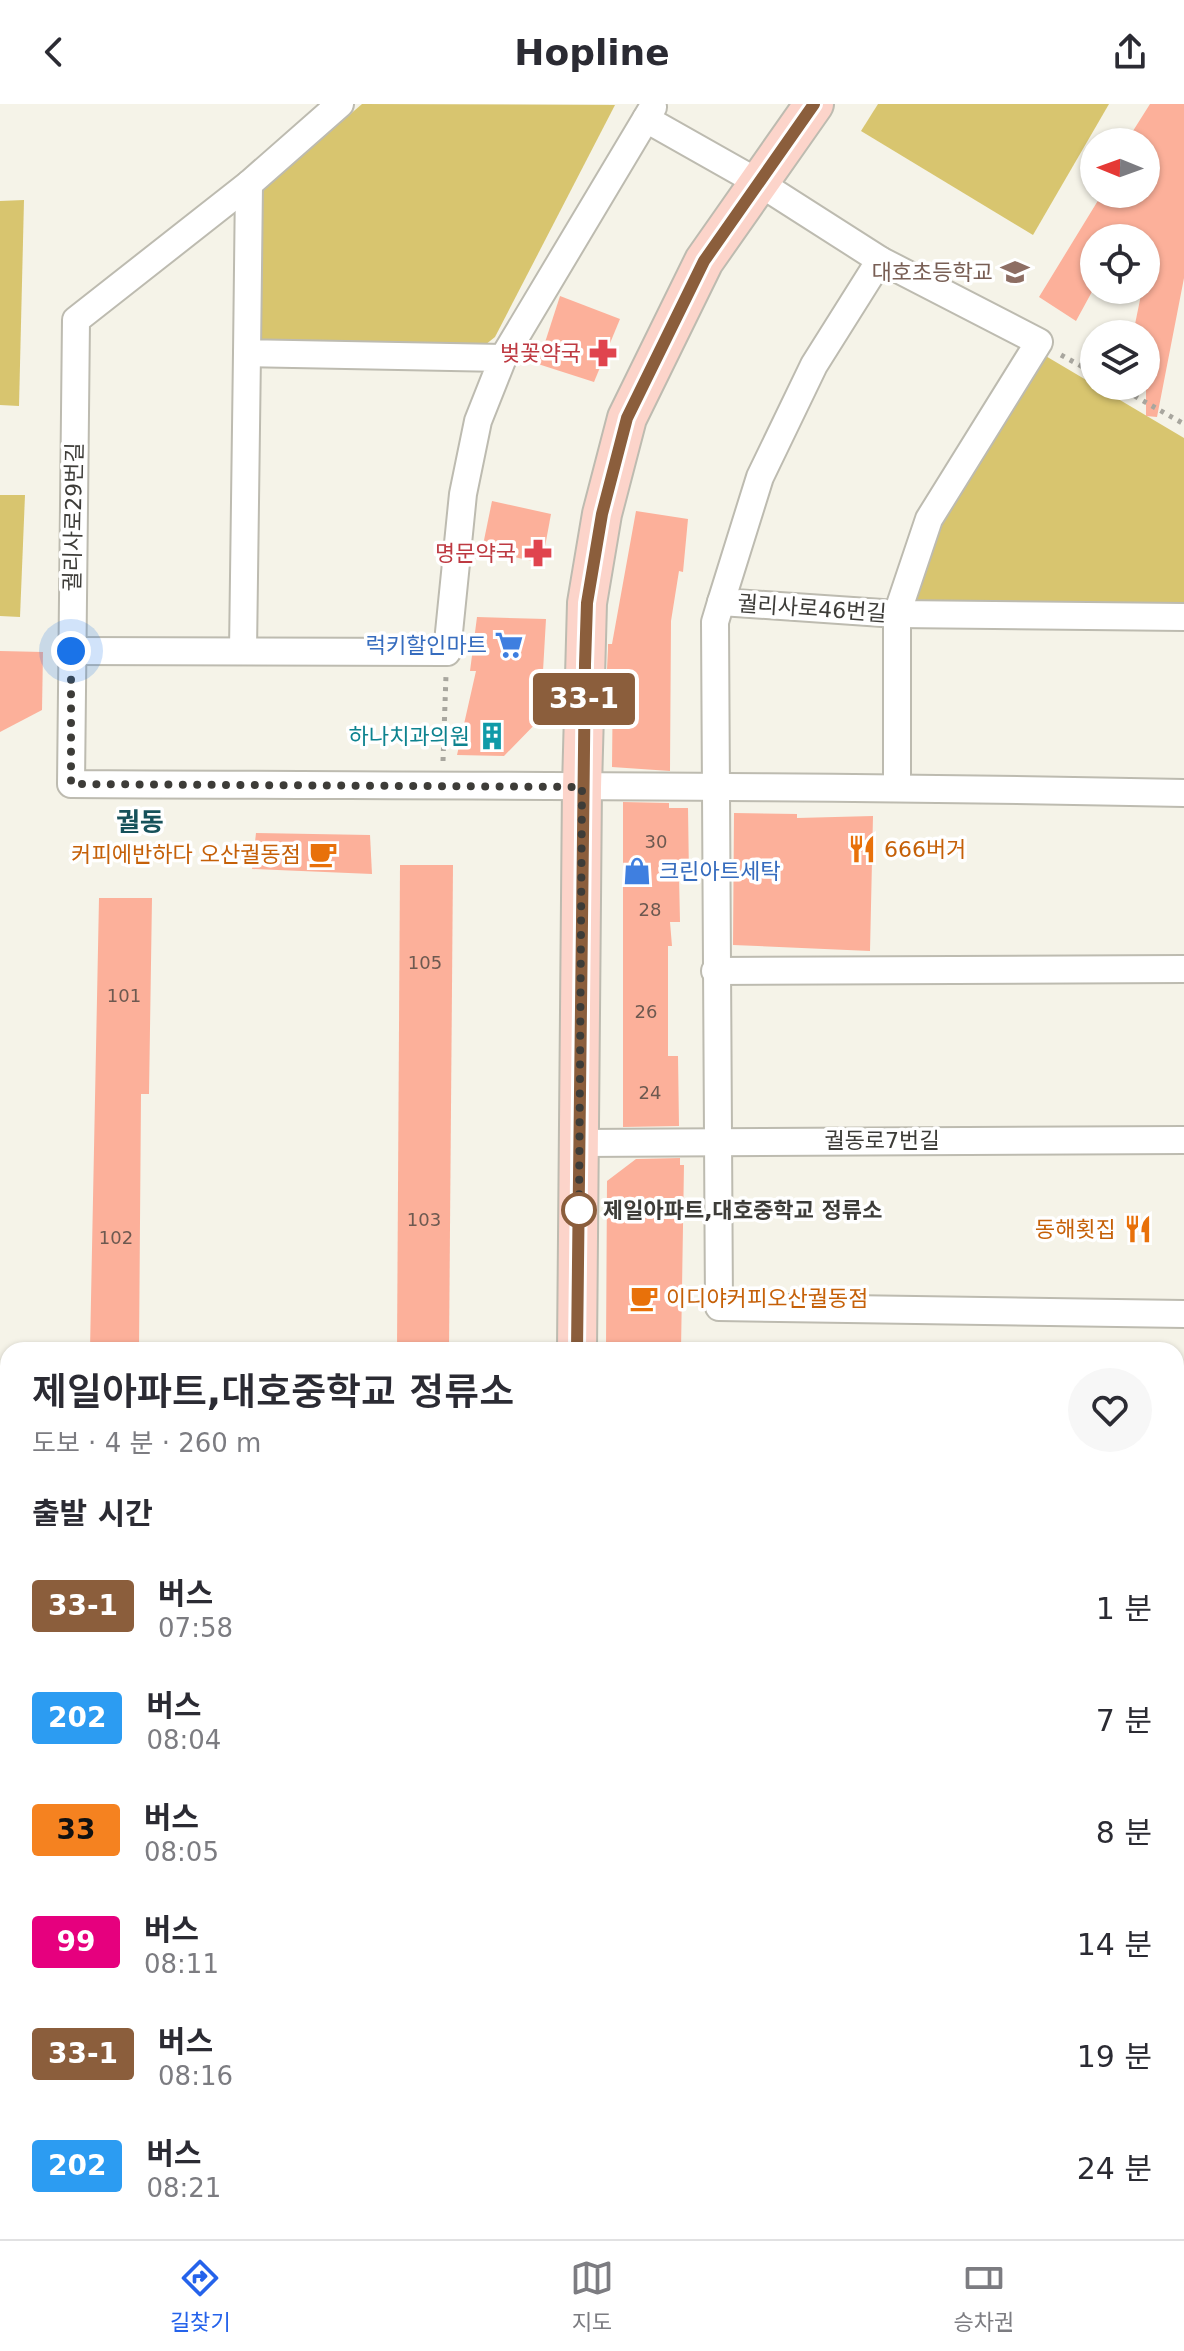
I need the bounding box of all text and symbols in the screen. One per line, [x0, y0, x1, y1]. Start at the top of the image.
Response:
icon: back [32, 30, 76, 74]
icon: share [1108, 30, 1152, 74]
text: Hopline [514, 32, 670, 73]
north arrow [1080, 128, 1160, 208]
map controls [1080, 128, 1160, 400]
button: locate [1080, 224, 1160, 304]
school or university icon: 대호초등학교 [1000, 257, 1030, 287]
place label: 대호초등학교 [872, 260, 993, 285]
button: layers [1080, 320, 1160, 400]
pharmacy icon: 벚꽃약국 [588, 338, 618, 368]
place label: 벚꽃약국 [500, 341, 581, 366]
street label: 궐리사로29번길 [60, 442, 87, 592]
pharmacy icon: 명문약국 [523, 538, 553, 568]
place label: 명문약국 [435, 541, 516, 566]
street label: 궐리사로46번길 [737, 591, 887, 626]
supermarket icon: 럭키할인마트 [494, 630, 524, 660]
your location [51, 631, 91, 671]
place label: 럭키할인마트 [366, 633, 487, 658]
line badge: 33-1 [528, 673, 640, 725]
text: 33-1 [549, 682, 619, 715]
building icon: 하나치과의원 [477, 721, 507, 751]
place label: 하나치과의원 [349, 724, 470, 749]
district label: 궐동 [116, 807, 164, 837]
house number: 30 [645, 831, 667, 852]
restaurant icon: 666버거 [847, 834, 877, 864]
place label: 666버거 [884, 837, 966, 862]
cafe icon: 커피에반하다 오산궐동점 [308, 839, 338, 869]
place label: 커피에반하다 오산궐동점 [71, 842, 301, 867]
shop icon: 크린아트세탁 [622, 856, 652, 886]
place label: 크린아트세탁 [659, 859, 780, 884]
house number: 28 [639, 899, 661, 920]
house number: 105 [408, 952, 442, 973]
house number: 101 [107, 985, 141, 1006]
house number: 26 [635, 1001, 657, 1022]
house number: 24 [639, 1082, 661, 1103]
street label: 궐동로7번길 [824, 1128, 940, 1153]
marker: 제일아파트,대호중학교 정류소 [562, 1193, 596, 1227]
place label: 제일아파트,대호중학교 정류소 [603, 1198, 882, 1223]
house number: 103 [407, 1209, 441, 1230]
restaurant icon: 동해횟집 [1123, 1214, 1153, 1244]
place label: 동해횟집 [1035, 1217, 1116, 1242]
house number: 102 [99, 1227, 133, 1248]
cafe icon: 이디야커피오산궐동점 [629, 1283, 659, 1313]
place label: 이디야커피오산궐동점 [666, 1286, 868, 1311]
button: heart [1068, 1368, 1152, 1452]
text: 제일아파트,대호중학교 정류소 [32, 1370, 514, 1414]
text: 도보 · 4 분 · 260 m [32, 1428, 261, 1458]
text: 출발 시간 [32, 1496, 153, 1531]
text: 버스 [158, 1576, 213, 1611]
text: 33-1 [48, 1589, 118, 1622]
text: 1 분 [1096, 1591, 1152, 1626]
text: 07:58 [158, 1613, 233, 1643]
text: 버스 [146, 1688, 202, 1723]
text: 202 [48, 1701, 106, 1734]
text: 7 분 [1096, 1703, 1152, 1738]
text: 08:04 [146, 1725, 221, 1755]
text: 버스 [144, 1800, 199, 1835]
text: 33 [57, 1813, 95, 1846]
text: 8 분 [1096, 1815, 1152, 1850]
text: 08:05 [144, 1837, 219, 1867]
text: 버스 [144, 1912, 199, 1947]
text: 99 [57, 1925, 95, 1958]
text: 14 분 [1077, 1927, 1152, 1962]
text: 08:11 [144, 1949, 219, 1979]
text: 버스 [158, 2024, 213, 2059]
text: 33-1 [48, 2037, 118, 2070]
text: 19 분 [1077, 2039, 1152, 2074]
text: 08:16 [158, 2061, 233, 2091]
text: 버스 [146, 2136, 202, 2171]
text: 202 [48, 2149, 106, 2182]
text: 24 분 [1077, 2151, 1152, 2186]
text: 08:21 [146, 2173, 221, 2203]
tab: 길찾기 [170, 2256, 230, 2336]
tab: 지도 [570, 2256, 614, 2336]
tab: 승차권 [953, 2256, 1014, 2336]

